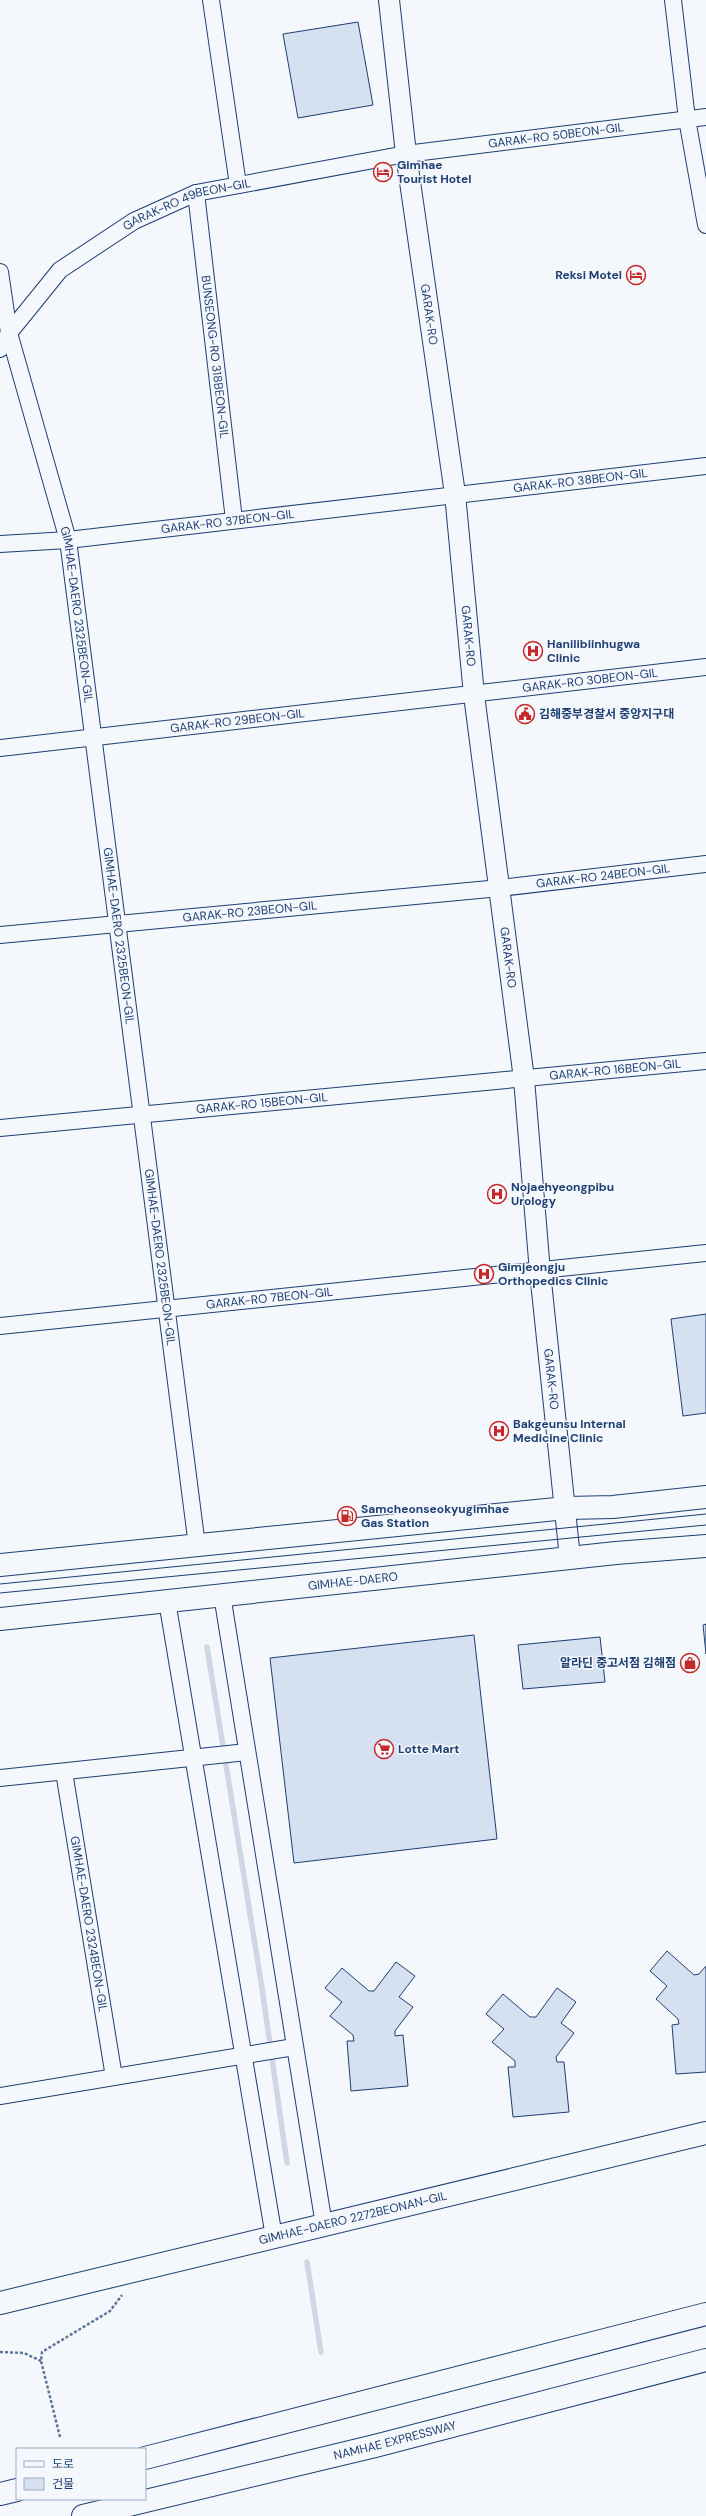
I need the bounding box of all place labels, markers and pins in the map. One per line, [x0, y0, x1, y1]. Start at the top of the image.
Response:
place label: Gimhae Tourist Hotel [397, 157, 471, 187]
hotel icon: Gimhae Tourist Hotel [372, 161, 394, 183]
hotel icon: Reksi Motel [625, 264, 647, 286]
place label: Reksi Motel [555, 267, 622, 283]
place label: Hanilibiinhugwa Clinic [547, 636, 640, 666]
hospital icon: Hanilibiinhugwa Clinic [522, 640, 544, 662]
public building icon: 김해중부경찰서 중앙지구대 [514, 703, 536, 725]
place label: 김해중부경찰서 중앙지구대 [539, 706, 674, 722]
place label: Nojaehyeongpibu Urology [511, 1179, 614, 1209]
hospital icon: Nojaehyeongpibu Urology [486, 1183, 508, 1205]
place label: Gimjeongju Orthopedics Clinic [498, 1259, 608, 1289]
hospital icon: Gimjeongju Orthopedics Clinic [473, 1263, 495, 1285]
place label: Bakgeunsu Internal Medicine Clinic [513, 1416, 626, 1446]
hospital icon: Bakgeunsu Internal Medicine Clinic [488, 1420, 510, 1442]
place label: Samcheonseokyugimhae Gas Station [361, 1501, 509, 1531]
fuel station icon: Samcheonseokyugimhae Gas Station [336, 1505, 358, 1527]
shop icon: 알라딘 중고서점 김해점 [679, 1652, 701, 1674]
place label: 알라딘 중고서점 김해점 [560, 1655, 676, 1671]
supermarket icon: Lotte Mart [373, 1738, 395, 1760]
place label: Lotte Mart [398, 1741, 460, 1757]

